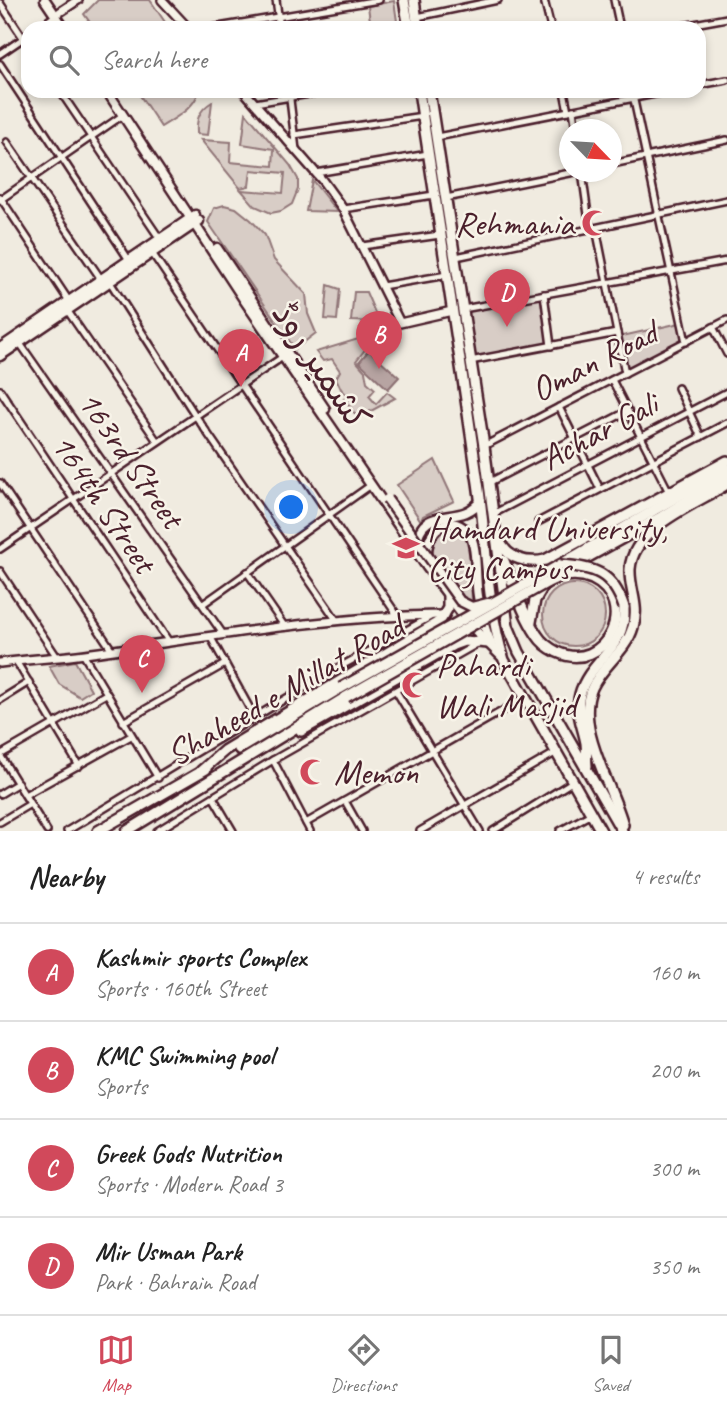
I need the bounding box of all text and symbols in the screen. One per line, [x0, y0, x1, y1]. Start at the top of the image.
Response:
search box [21, 21, 706, 98]
icon: search [45, 41, 83, 79]
text: Search here [101, 43, 207, 76]
north arrow [559, 119, 622, 182]
place label: Rehmania [455, 201, 577, 246]
mosque icon: Rehmania [580, 208, 610, 238]
pin: D [484, 269, 530, 327]
street label: کشمیر روڈ [262, 293, 380, 439]
street label: Oman Road [523, 308, 670, 412]
pin: B [356, 311, 402, 369]
pin: A [218, 329, 264, 387]
street label: Achar Gali [533, 380, 669, 480]
street label: 163rd Street [67, 382, 197, 539]
street label: 164th Street [41, 425, 169, 584]
your location [274, 490, 308, 524]
place label: Hamdard University, City Campus [427, 506, 668, 591]
school or university icon: Hamdard University, City Campus [391, 533, 421, 563]
street label: Shaheed e Millat Road [158, 601, 416, 776]
pin: C [119, 635, 165, 693]
place label: Pahardi Wali Masjid [436, 643, 582, 728]
mosque icon: Pahardi Wali Masjid [400, 670, 430, 700]
place label: Memon [334, 750, 419, 795]
mosque icon: Memon [298, 757, 328, 787]
text: Nearby [28, 858, 104, 896]
text: 4 results [632, 862, 699, 891]
text: Kashmir sports Complex [95, 941, 306, 974]
text: A [45, 958, 57, 987]
text: 160 m [650, 958, 699, 987]
text: Sports · 160th Street [95, 974, 266, 1003]
text: KMC Swimming pool [95, 1039, 274, 1072]
text: B [45, 1056, 57, 1085]
text: 200 m [650, 1056, 699, 1085]
text: Sports [95, 1072, 147, 1101]
text: Greek Gods Nutrition [95, 1137, 282, 1170]
text: C [46, 1154, 56, 1183]
text: 300 m [650, 1154, 699, 1183]
text: Sports · Modern Road 3 [95, 1170, 283, 1199]
text: Mir Usman Park [95, 1235, 241, 1268]
text: D [44, 1252, 58, 1281]
text: 350 m [650, 1252, 699, 1281]
text: Park · Bahrain Road [95, 1268, 256, 1297]
tab: Map [97, 1331, 135, 1397]
tab: Directions [330, 1331, 397, 1397]
tab: Saved [592, 1331, 630, 1397]

